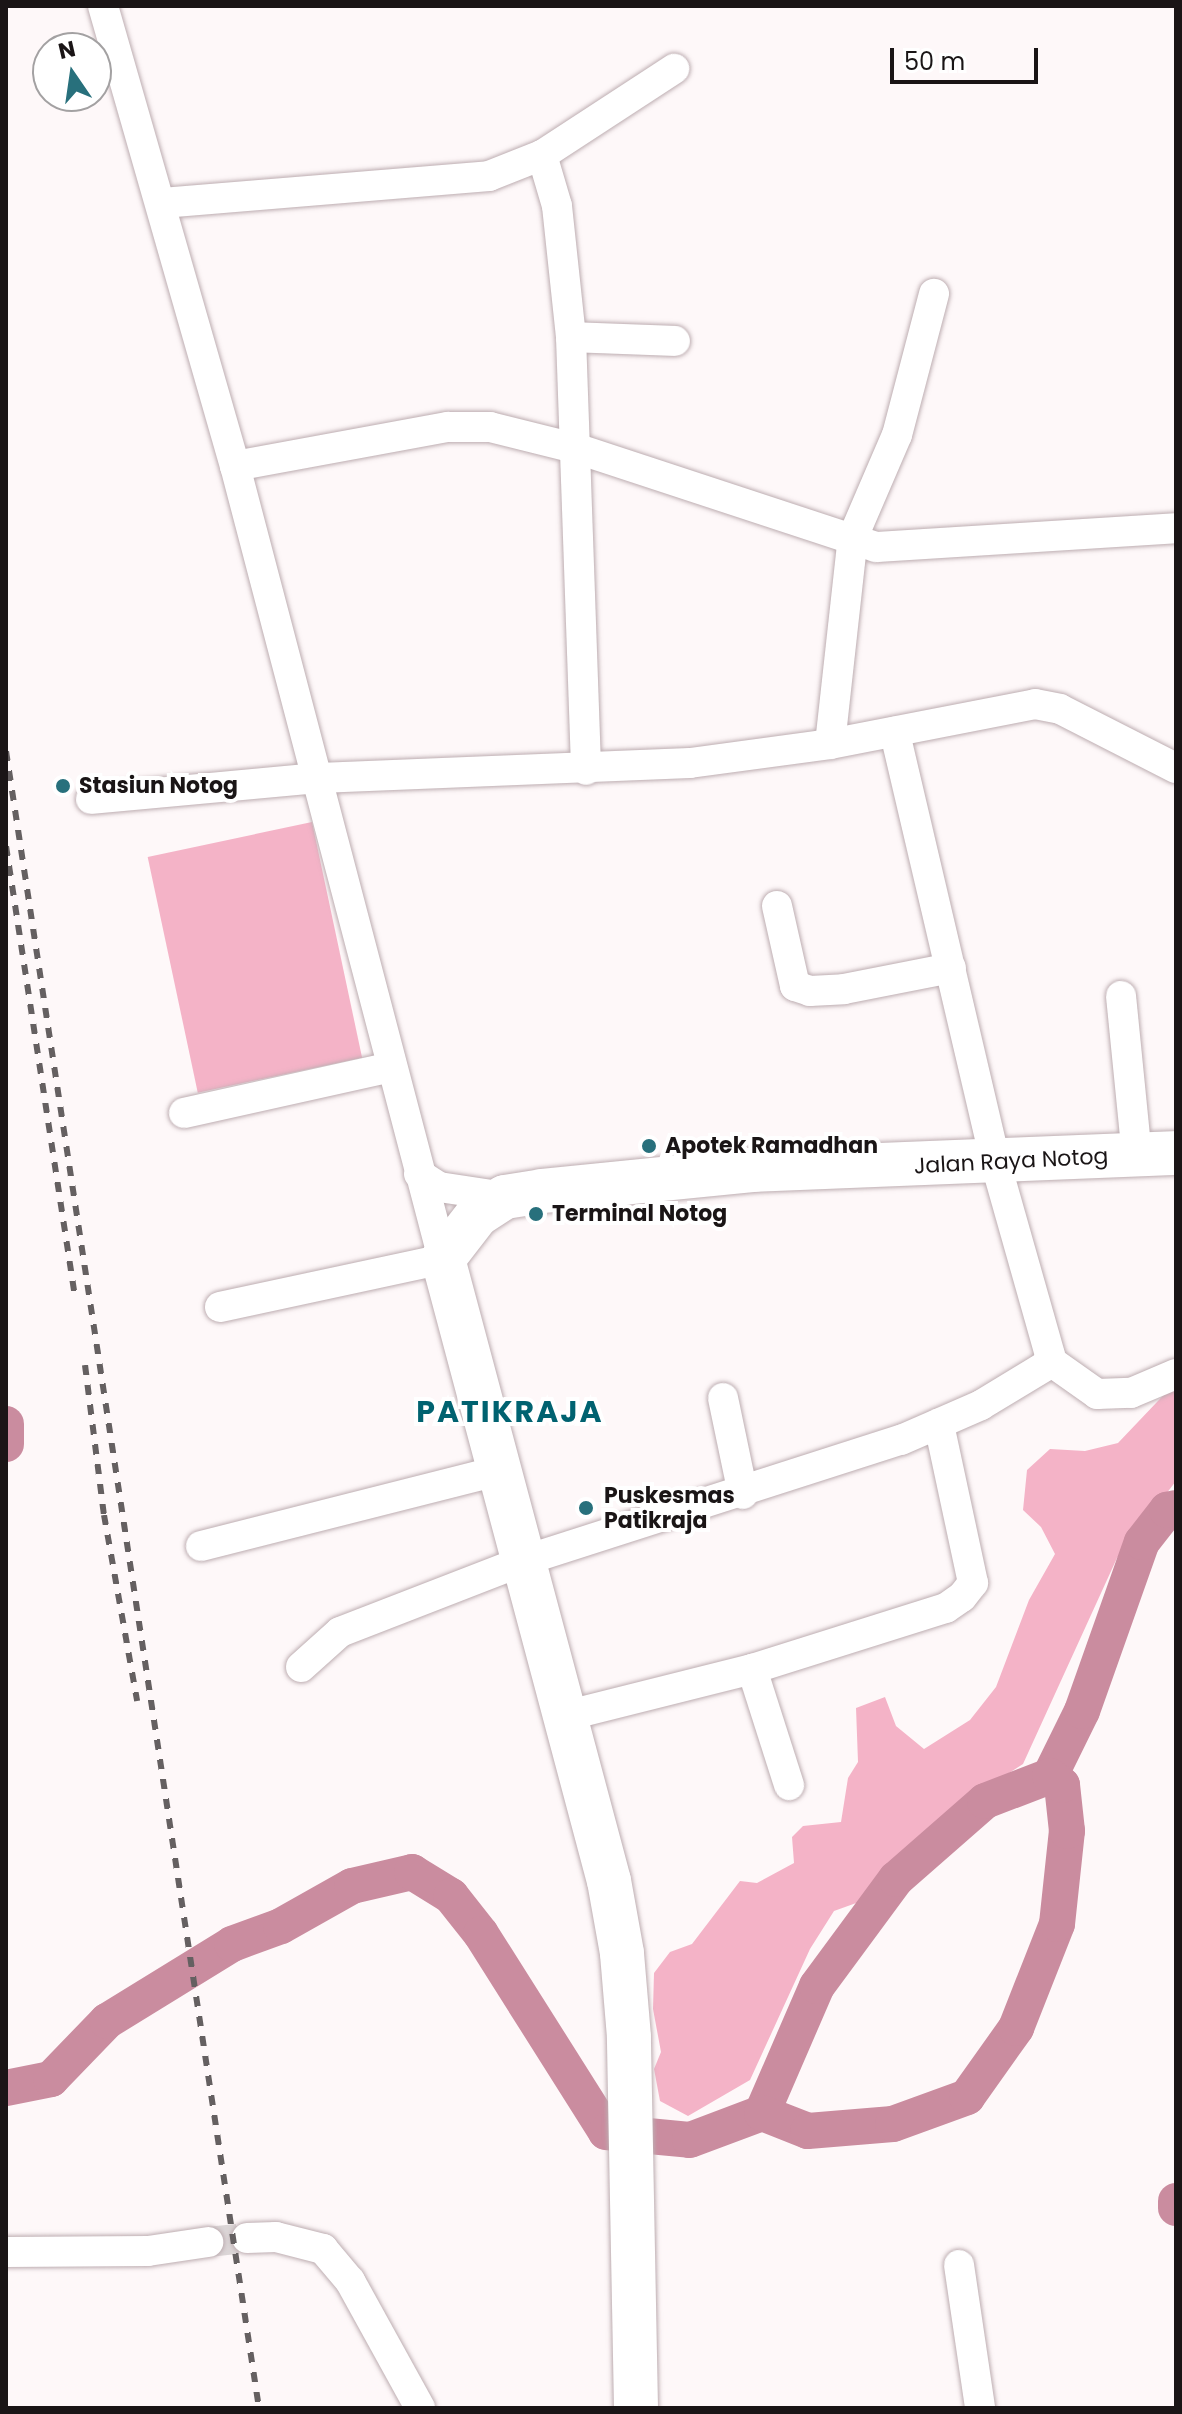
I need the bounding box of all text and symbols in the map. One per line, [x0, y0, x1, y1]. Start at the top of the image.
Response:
north arrow [32, 32, 112, 112]
scale bar [894, 32, 1042, 82]
text: N [55, 33, 78, 67]
text: 50 m [904, 45, 965, 78]
place label: Stasiun Notog [79, 773, 238, 799]
marker: Stasiun Notog [54, 777, 72, 795]
place label: Apotek Ramadhan [665, 1133, 878, 1159]
marker: Apotek Ramadhan [640, 1137, 658, 1155]
street label: Jalan Raya Notog [913, 1143, 1109, 1179]
place label: Terminal Notog [552, 1201, 727, 1227]
marker: Terminal Notog [527, 1205, 545, 1223]
district label: PATIKRAJA [416, 1394, 604, 1430]
place label: Puskesmas Patikraja [604, 1482, 735, 1534]
marker: Puskesmas Patikraja [575, 1497, 597, 1519]

